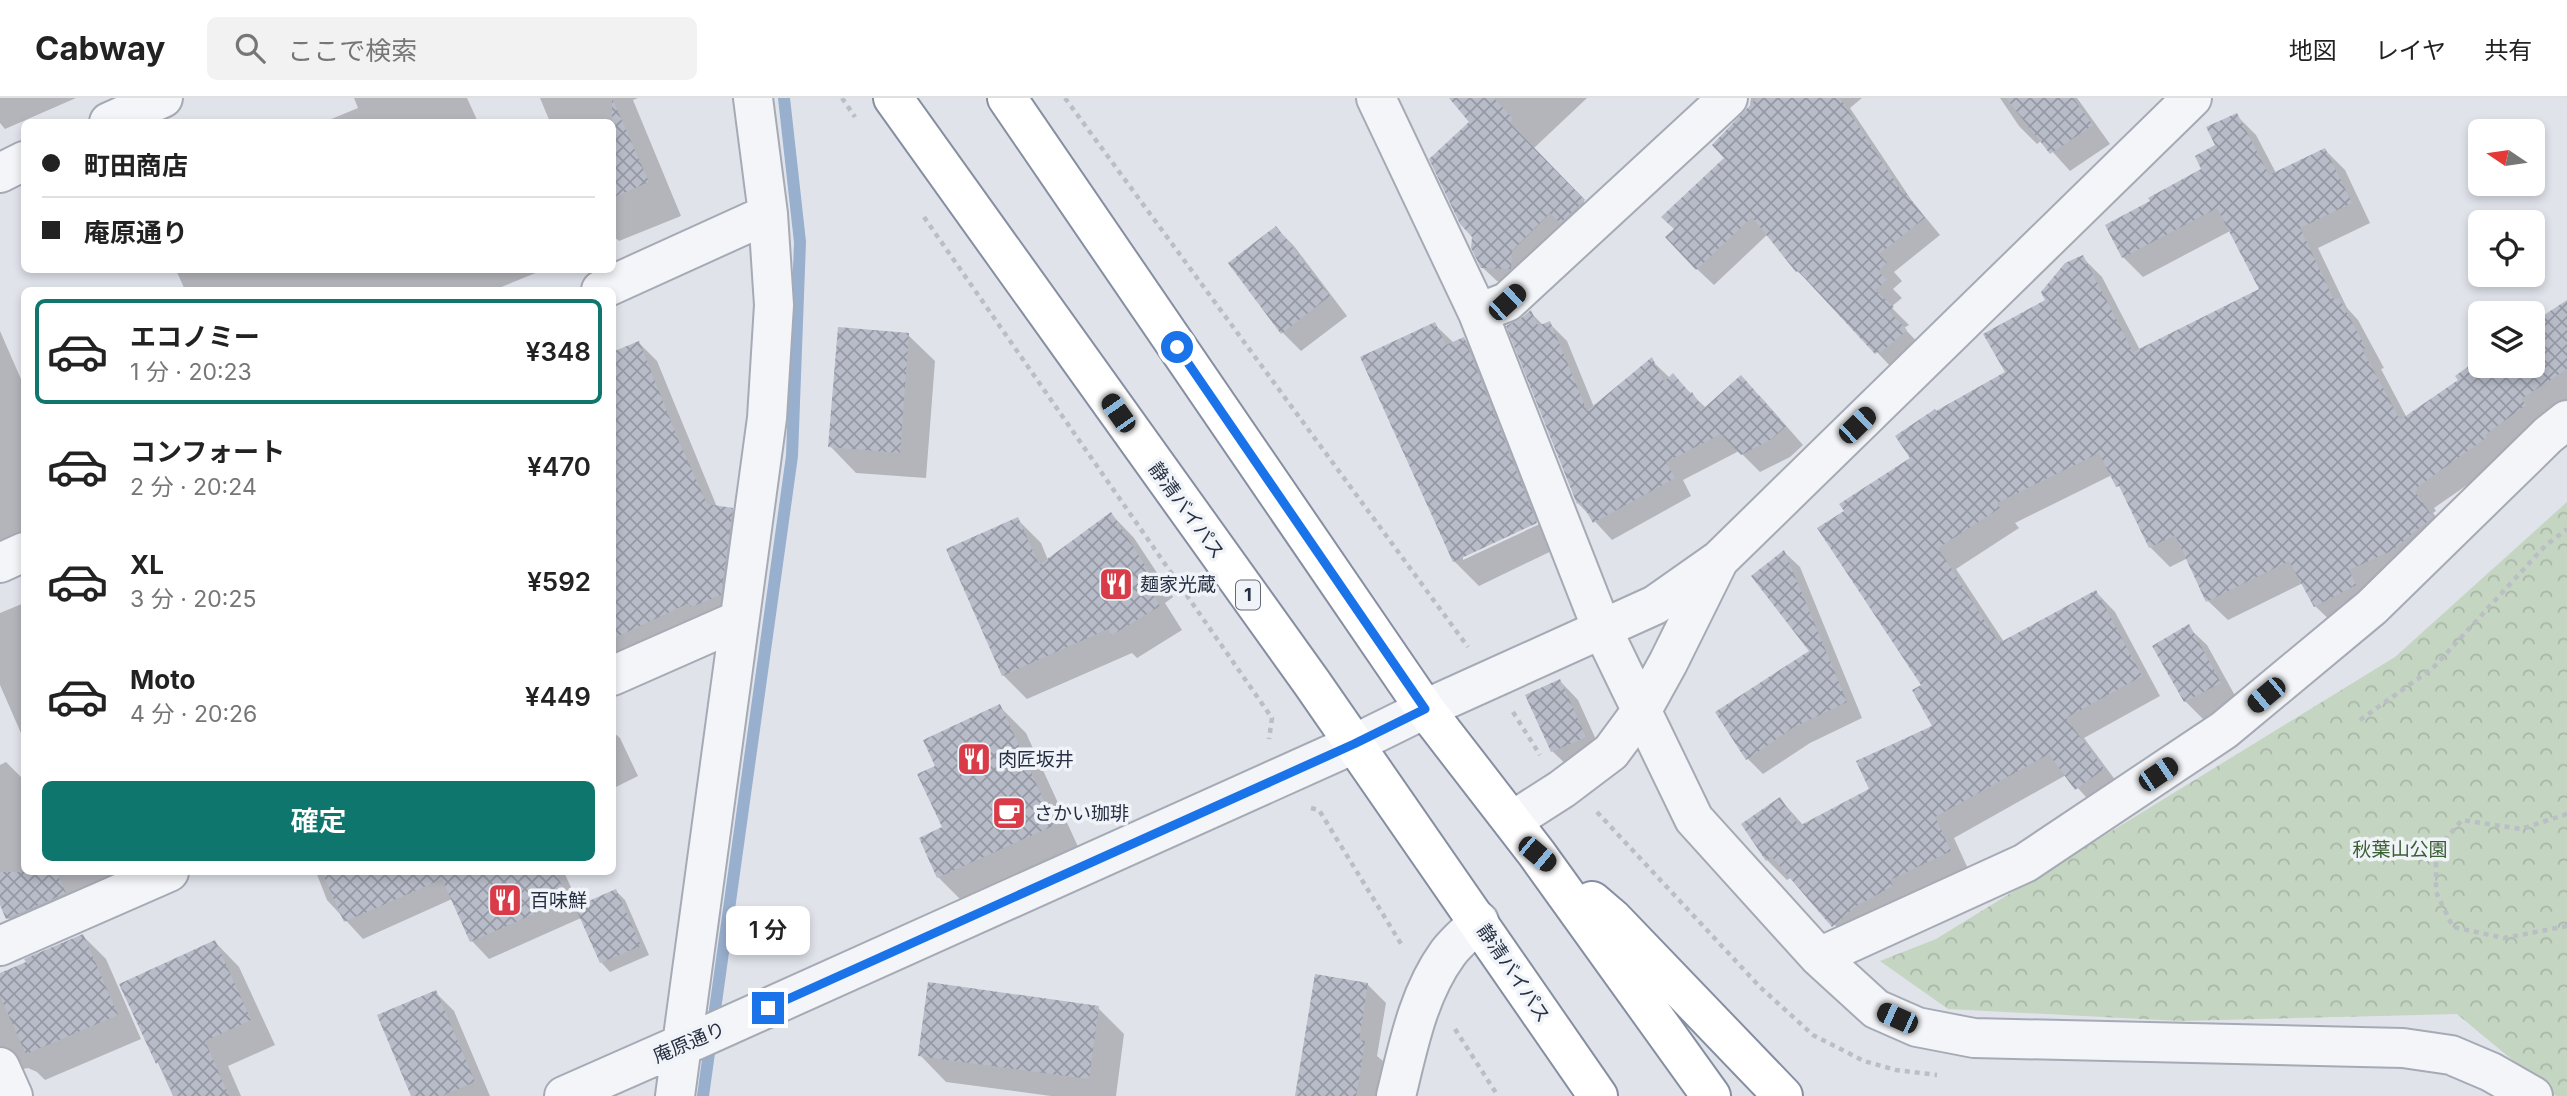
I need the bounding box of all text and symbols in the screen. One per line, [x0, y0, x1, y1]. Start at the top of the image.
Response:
search box [207, 17, 697, 80]
text: Cabway [35, 28, 165, 68]
icon: search [231, 29, 269, 67]
text: ここで検索 [287, 35, 417, 66]
text: 地図 [2289, 36, 2337, 65]
text: レイヤ [2375, 36, 2446, 65]
text: 共有 [2484, 36, 2532, 65]
north arrow [2468, 119, 2544, 196]
map controls [2468, 119, 2545, 378]
text: 町田商店 [84, 150, 188, 181]
button: locate [2468, 210, 2545, 287]
text: 庵原通り [84, 217, 188, 248]
car [1485, 280, 1530, 324]
button: layers [2468, 301, 2545, 378]
icon: car [46, 320, 109, 383]
text: エコノミー [130, 321, 260, 352]
route start [1161, 331, 1193, 363]
text: ¥348 [526, 336, 591, 367]
text: 1 分 · 20:23 [130, 358, 252, 386]
car [1098, 390, 1139, 436]
car [1835, 403, 1880, 447]
icon: car [46, 435, 109, 498]
text: コンフォート [130, 436, 285, 467]
text: ¥470 [527, 451, 591, 482]
street label: 静清バイパス [1144, 458, 1229, 563]
text: 2 分 · 20:24 [130, 473, 257, 501]
text: XL [130, 549, 164, 580]
icon: car [46, 550, 109, 613]
restaurant icon: 麺家光蔵 [1097, 565, 1135, 603]
text: ¥592 [527, 566, 591, 597]
place label: 麺家光蔵 [1140, 573, 1216, 596]
road number: 1 [1236, 580, 1260, 610]
text: 3 分 · 20:25 [130, 585, 256, 613]
text: Moto [130, 664, 195, 695]
icon: car [46, 665, 109, 728]
car [2244, 673, 2289, 717]
text: ¥449 [525, 681, 591, 712]
text: 4 分 · 20:26 [130, 700, 257, 728]
restaurant icon: 肉匠坂井 [955, 740, 993, 778]
place label: 肉匠坂井 [998, 748, 1074, 771]
car [2135, 754, 2182, 794]
button: 確定 [42, 781, 595, 861]
cafe icon: さかい珈琲 [990, 794, 1028, 832]
place label: さかい珈琲 [1034, 802, 1129, 825]
car [1515, 832, 1560, 876]
park label: 秋葉山公園 [2352, 838, 2448, 861]
restaurant icon: 百味鮮 [486, 881, 524, 919]
place label: 百味鮮 [530, 889, 587, 912]
callout: 1 分 [726, 906, 810, 956]
text: 1 分 [749, 916, 787, 944]
street label: 静清バイパス [1472, 920, 1555, 1027]
route end [752, 992, 784, 1024]
car [1874, 1000, 1921, 1036]
street label: 庵原通り [650, 1017, 729, 1068]

